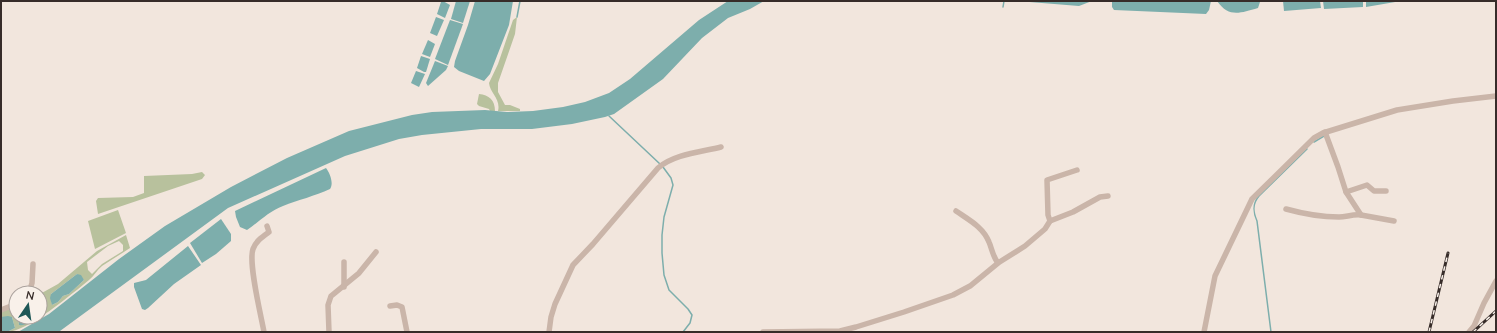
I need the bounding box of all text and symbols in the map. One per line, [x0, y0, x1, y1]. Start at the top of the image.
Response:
north arrow [8, 285, 48, 325]
text: N [25, 288, 36, 303]

